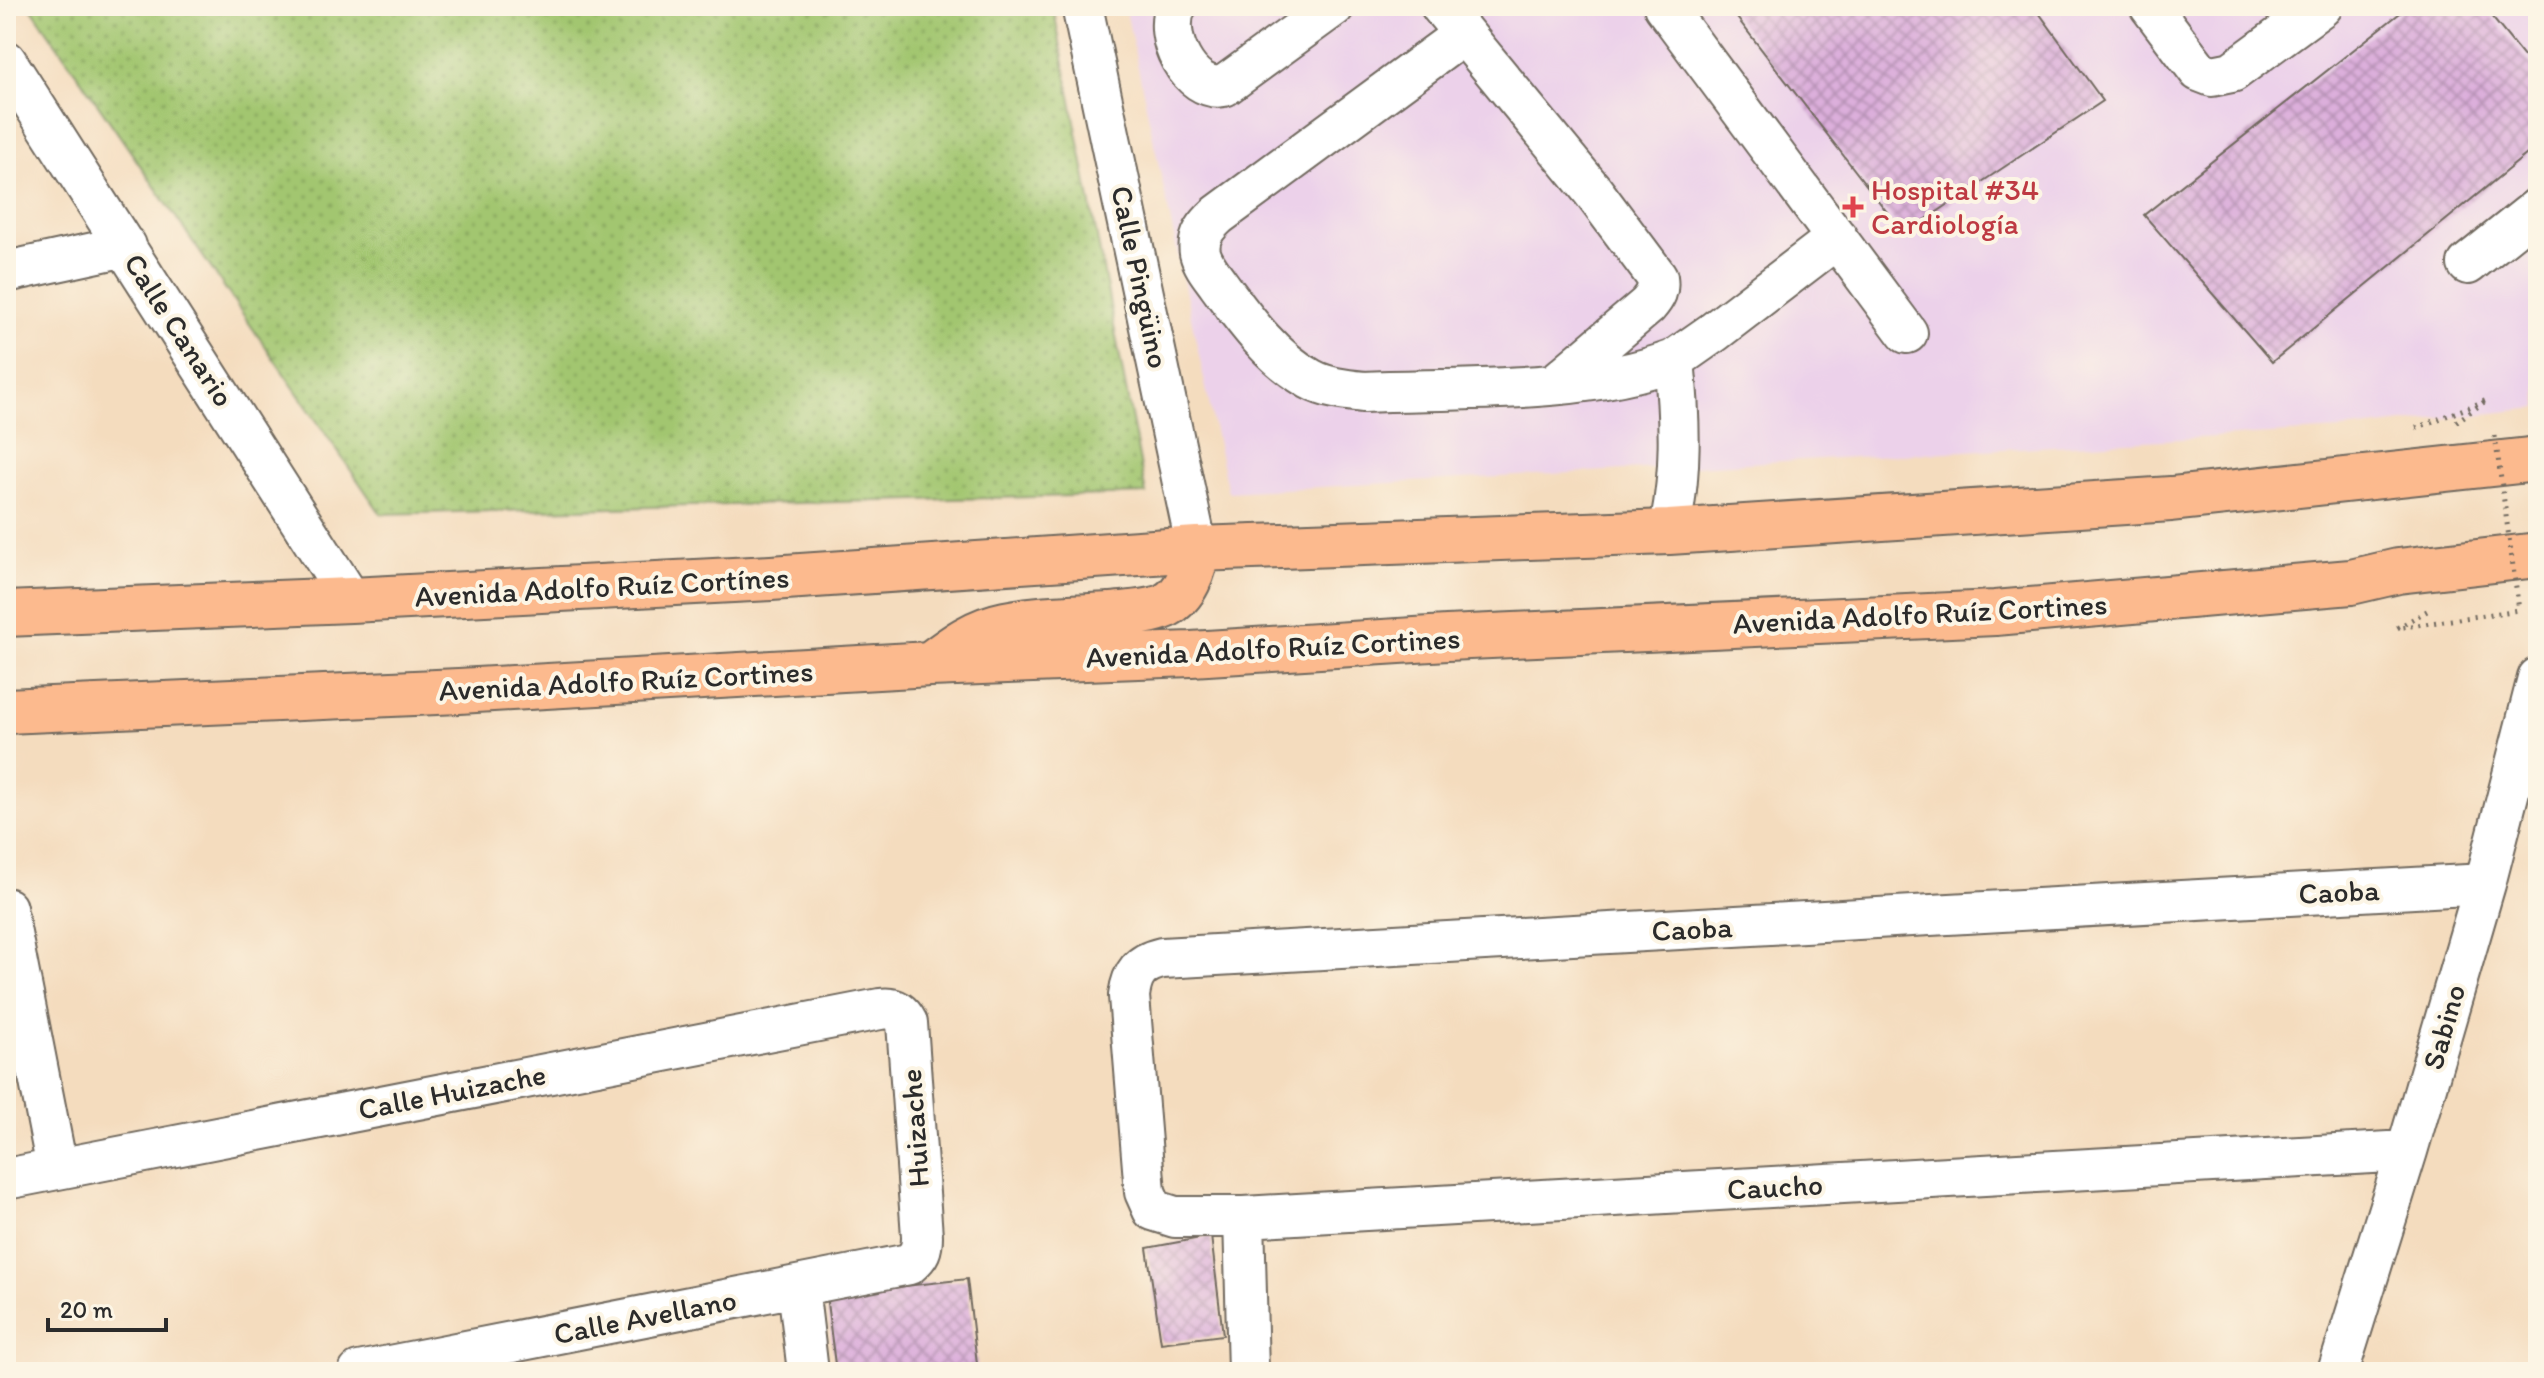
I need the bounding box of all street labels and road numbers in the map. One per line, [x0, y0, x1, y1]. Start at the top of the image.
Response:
street label: Calle Pingüino [1103, 182, 1178, 371]
street label: Calle Canario [116, 246, 243, 413]
street label: Avenida Adolfo Ruíz Cortínes [414, 558, 790, 615]
street label: Avenida Adolfo Ruíz Cortines [1732, 585, 2108, 642]
street label: Avenida Adolfo Ruíz Cortines [1085, 619, 1461, 676]
street label: Avenida Adolfo Ruíz Cortines [438, 652, 814, 709]
street label: Caoba [2297, 871, 2381, 912]
street label: Caoba [1650, 908, 1734, 949]
street label: Sabino [2414, 980, 2473, 1074]
street label: Calle Huizache [355, 1055, 549, 1128]
street label: Huizache [892, 1068, 937, 1188]
street label: Caucho [1726, 1166, 1824, 1207]
street label: Calle Avellano [550, 1281, 739, 1352]

